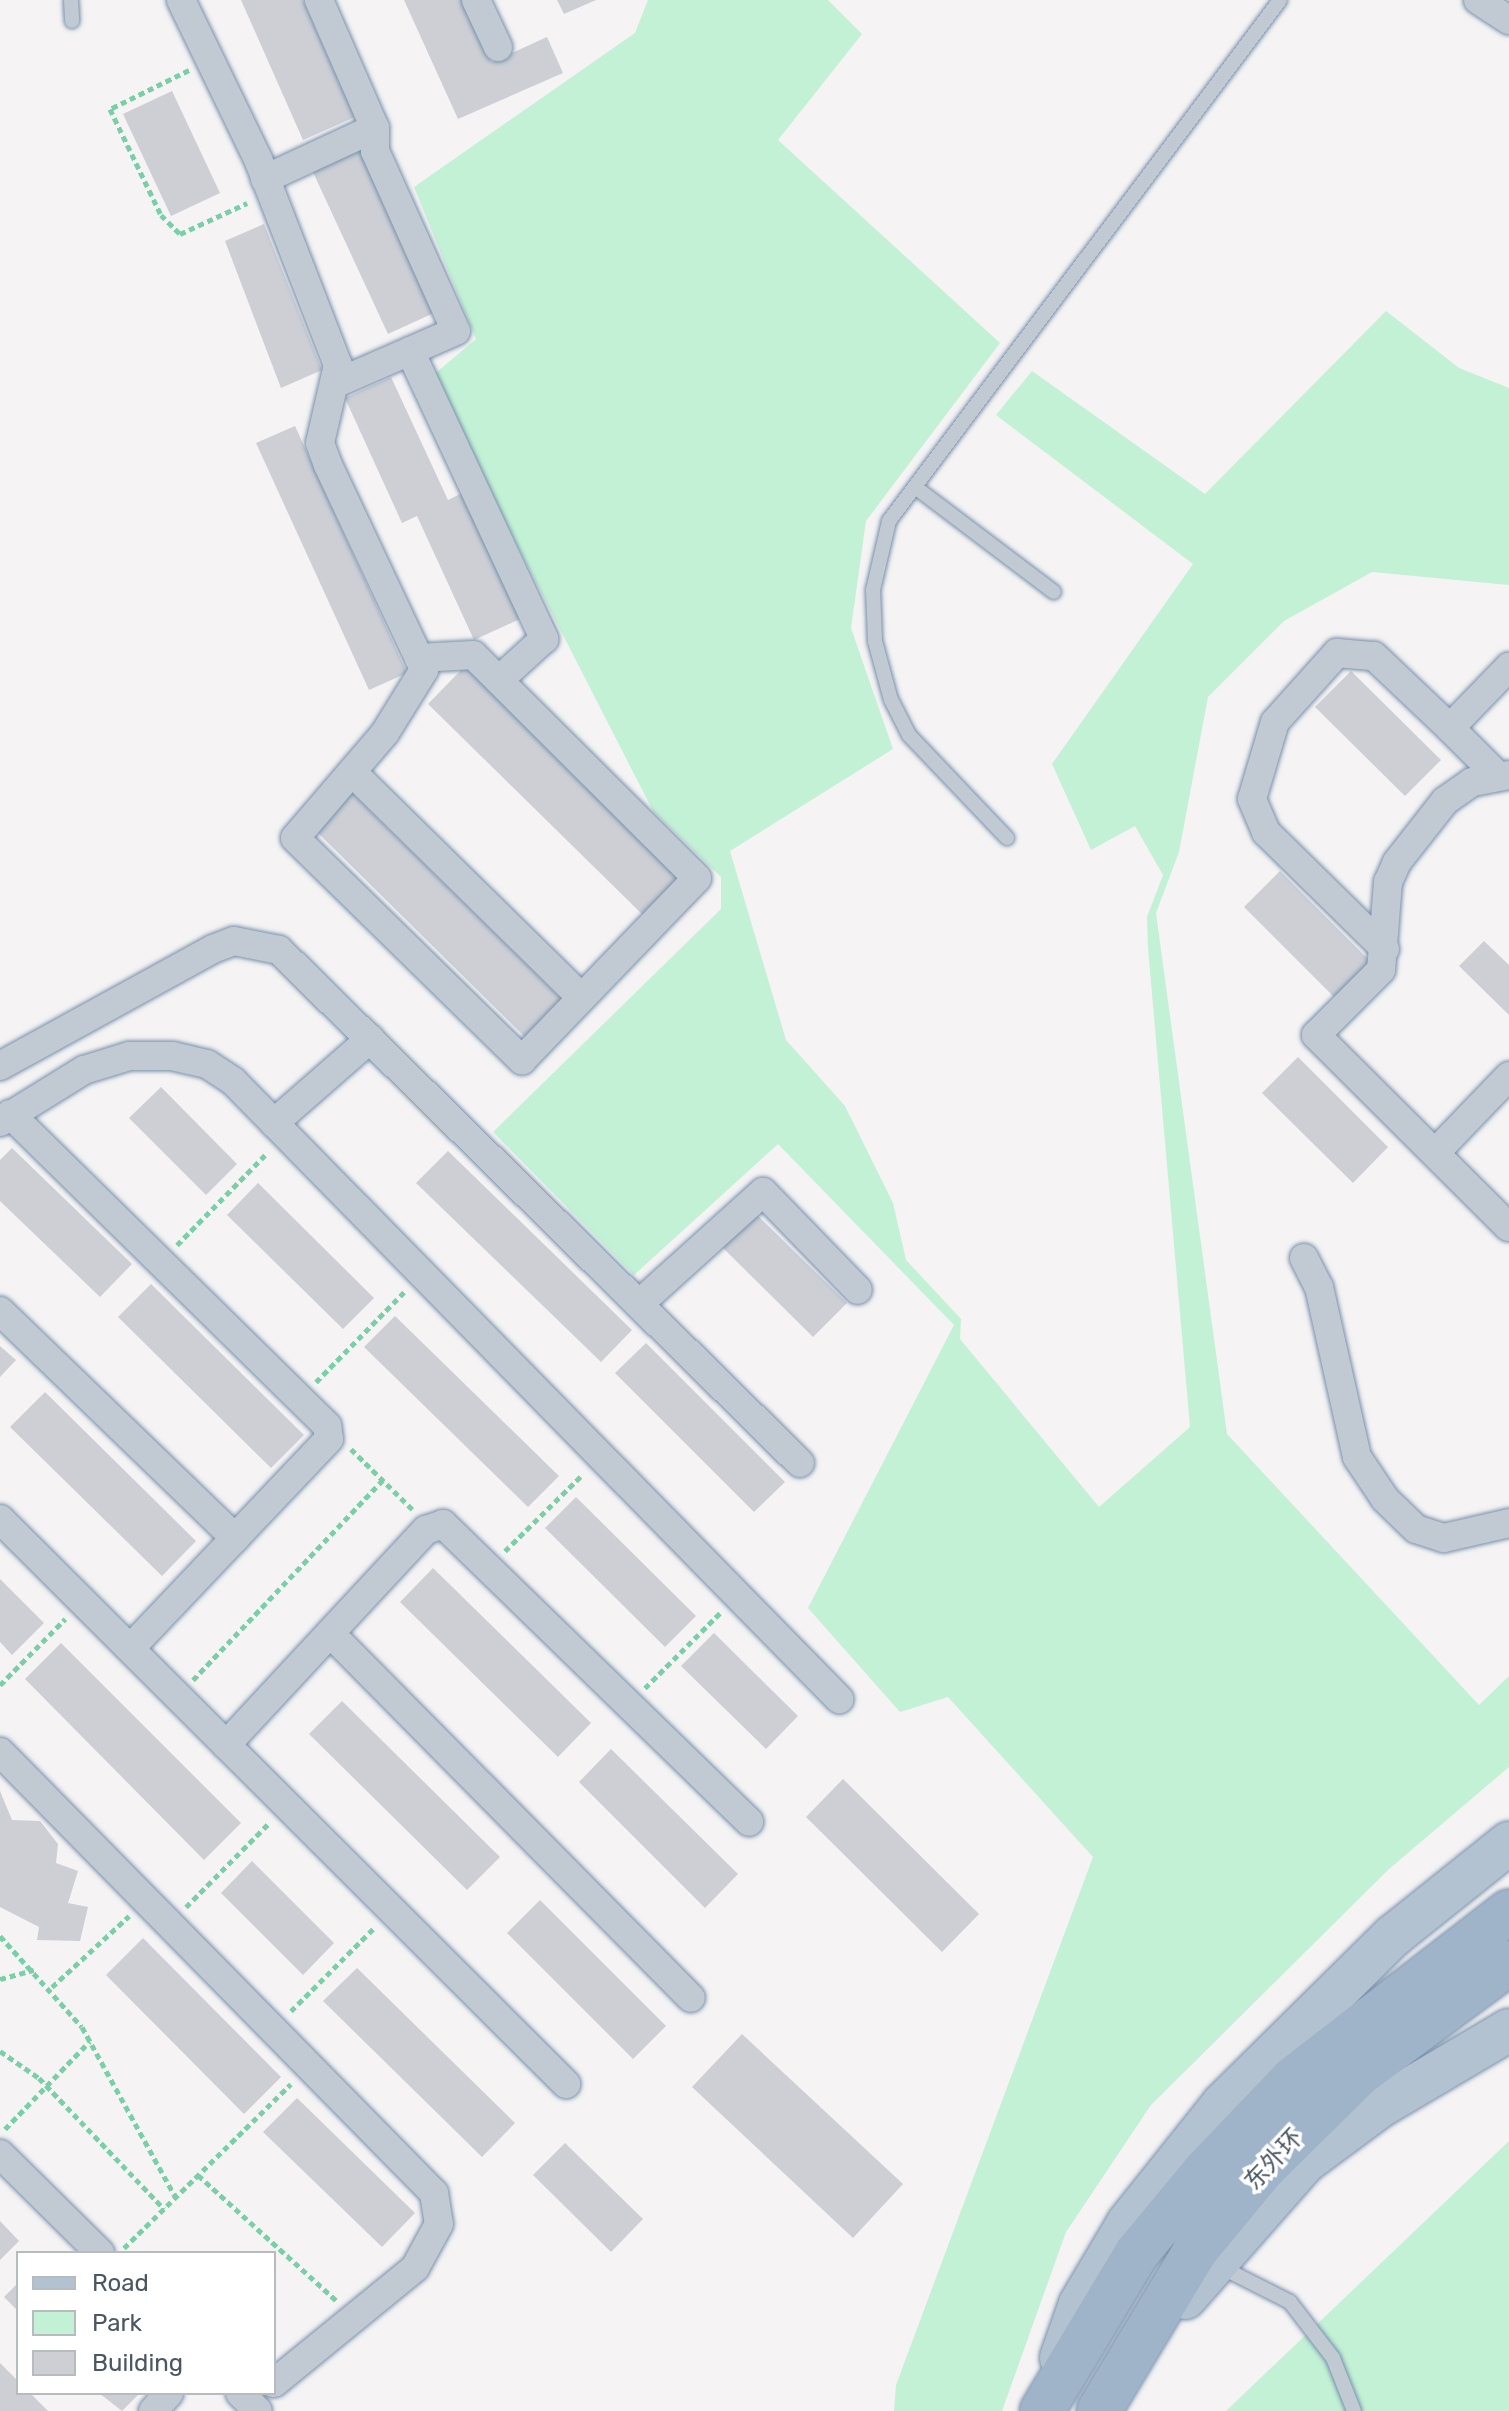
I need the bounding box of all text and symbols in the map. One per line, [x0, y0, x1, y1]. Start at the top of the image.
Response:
street label: 东外环 [1239, 2124, 1309, 2196]
legend [16, 2251, 276, 2395]
text: Road [92, 2269, 149, 2297]
text: Park [92, 2309, 142, 2337]
text: Building [92, 2349, 183, 2377]

